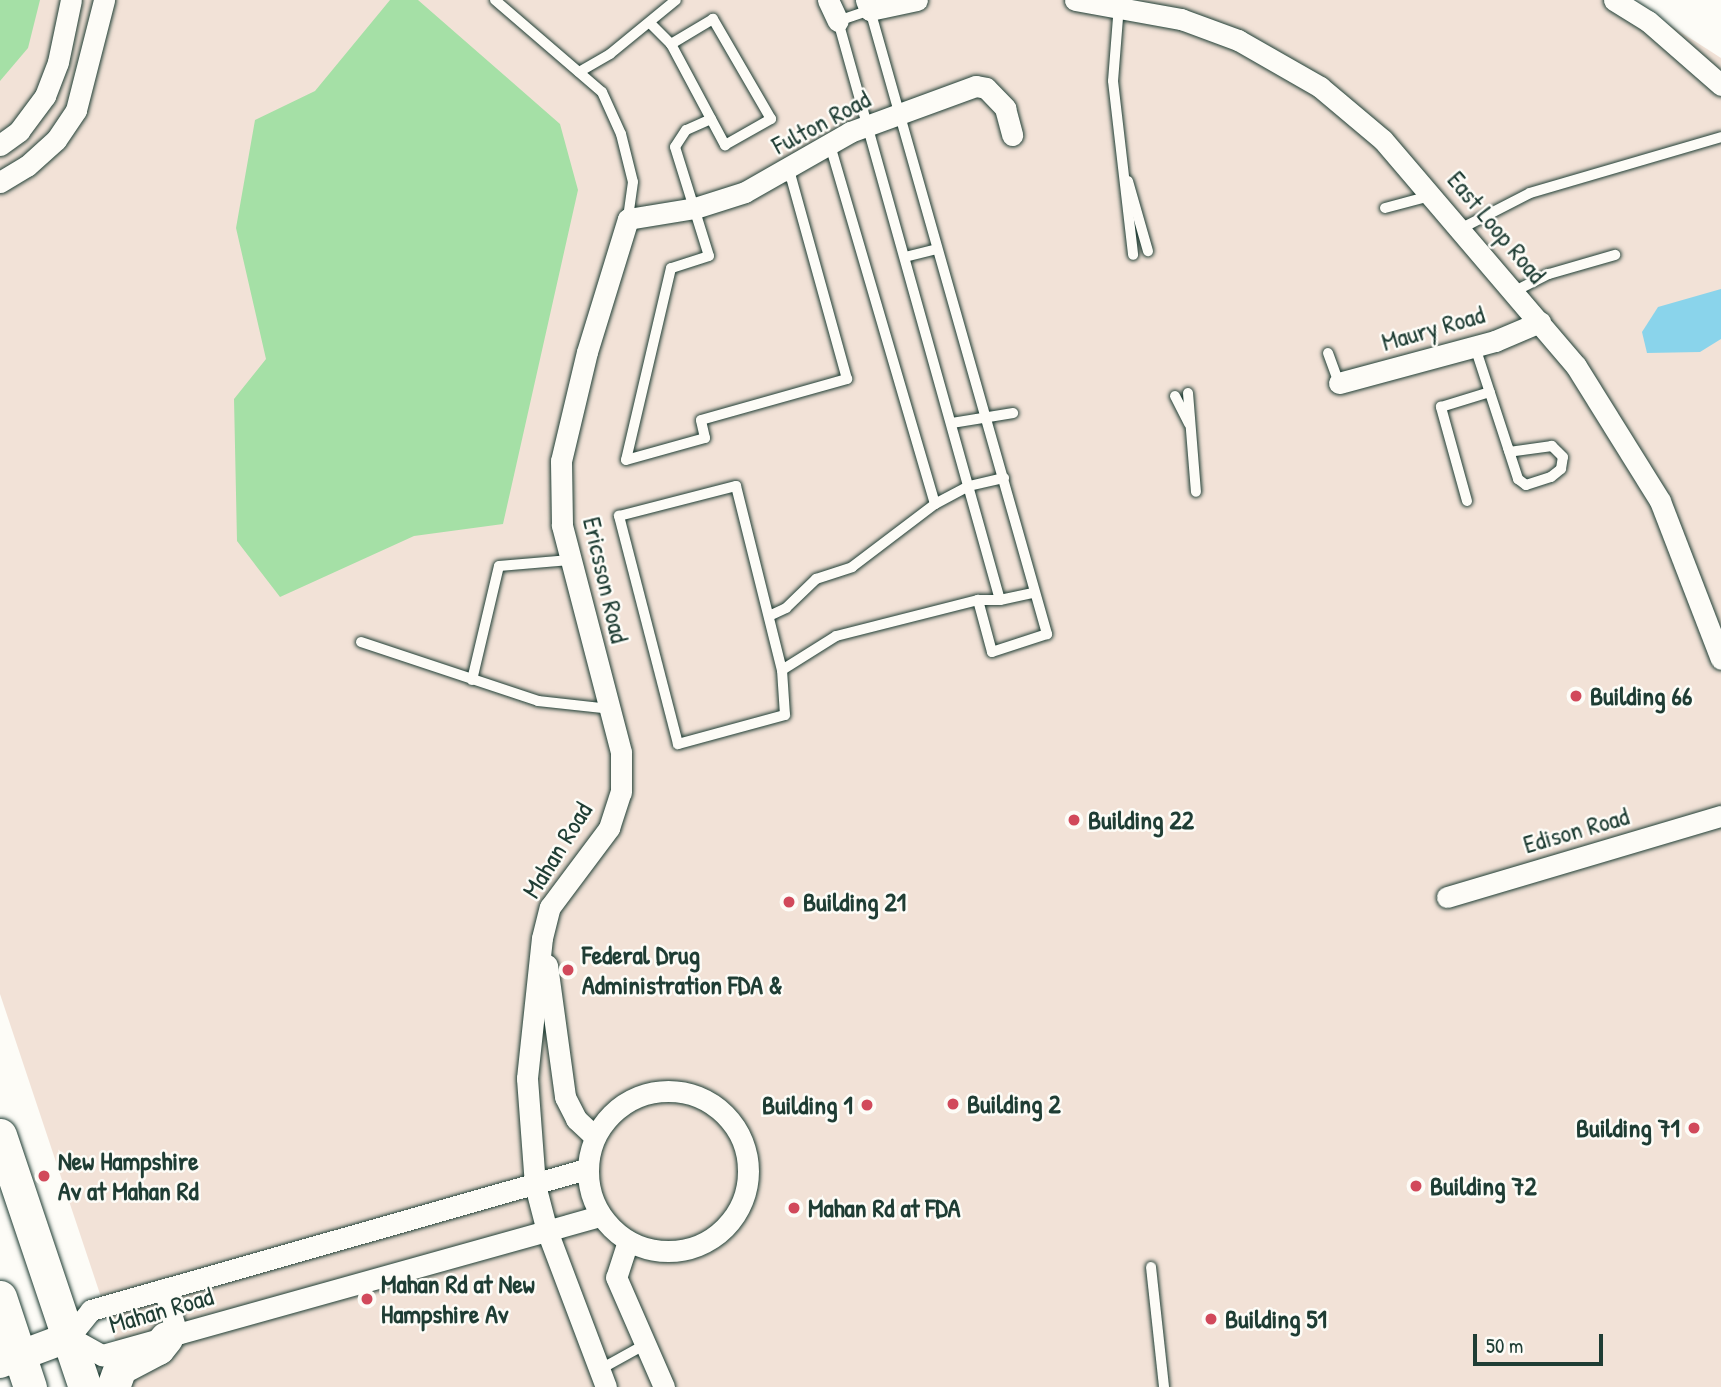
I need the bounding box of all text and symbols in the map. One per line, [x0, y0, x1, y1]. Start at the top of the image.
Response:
street label: Fulton Road [767, 83, 875, 161]
street label: East Loop Road [1441, 165, 1553, 289]
street label: Maury Road [1378, 298, 1488, 358]
street label: Ericsson Road [576, 514, 636, 646]
place label: Building 66 [1590, 680, 1692, 712]
marker: Building 66 [1568, 688, 1584, 704]
street label: Mahan Road [515, 796, 599, 904]
street label: Edison Road [1520, 800, 1632, 860]
place label: Building 22 [1088, 804, 1194, 836]
marker: Building 22 [1066, 812, 1082, 828]
place label: Building 21 [803, 886, 906, 918]
marker: Building 21 [781, 894, 797, 910]
place label: Federal Drug Administration FDA & [582, 939, 783, 1000]
marker: Federal Drug Administration FDA & [560, 962, 576, 978]
place label: Building 2 [967, 1088, 1061, 1120]
place label: Building 1 [762, 1089, 853, 1121]
marker: Building 2 [945, 1096, 961, 1112]
marker: Building 1 [859, 1097, 875, 1113]
place label: Building 71 [1576, 1112, 1680, 1144]
marker: Building 71 [1686, 1120, 1702, 1136]
place label: New Hampshire Av at Mahan Rd [58, 1145, 199, 1206]
marker: New Hampshire Av at Mahan Rd [36, 1168, 52, 1184]
place label: Building 72 [1430, 1170, 1537, 1202]
marker: Building 72 [1408, 1178, 1424, 1194]
place label: Mahan Rd at FDA [808, 1192, 960, 1224]
marker: Mahan Rd at FDA [786, 1200, 802, 1216]
place label: Mahan Rd at New Hampshire Av [381, 1268, 535, 1330]
street label: Mahan Road [105, 1280, 217, 1340]
marker: Mahan Rd at New Hampshire Av [359, 1291, 375, 1307]
place label: Building 51 [1225, 1303, 1327, 1335]
marker: Building 51 [1203, 1311, 1219, 1327]
scale bar [1476, 1320, 1606, 1364]
text: 50 m [1486, 1331, 1523, 1360]

